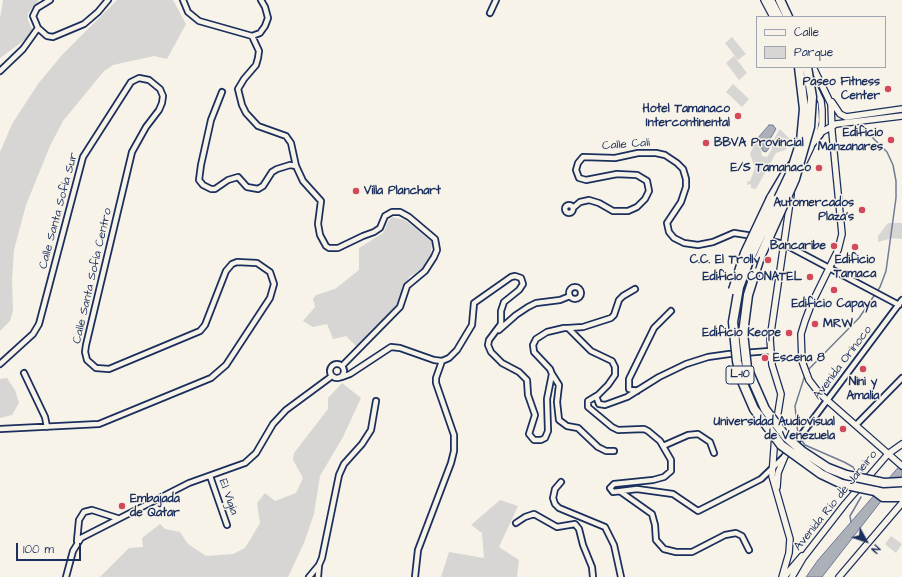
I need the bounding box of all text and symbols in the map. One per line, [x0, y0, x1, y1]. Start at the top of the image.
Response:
legend [756, 16, 886, 68]
text: Calle [794, 24, 819, 41]
text: Parque [794, 44, 833, 61]
place label: Paseo Fitness Center [803, 75, 880, 103]
marker: Paseo Fitness Center [883, 84, 893, 94]
place label: Hotel Tamanaco Intercontinental [642, 102, 730, 130]
marker: Hotel Tamanaco Intercontinental [733, 111, 743, 121]
place label: Edificio Manzanares [818, 126, 883, 154]
marker: Edificio Manzanares [886, 135, 896, 145]
street label: Calle Cali [602, 136, 650, 154]
place label: BBVA Provincial [714, 136, 804, 150]
marker: BBVA Provincial [701, 138, 711, 148]
street label: Calle Santa Sofía Sur [37, 151, 81, 271]
place label: E/S Tamanaco [730, 161, 811, 175]
marker: E/S Tamanaco [814, 163, 824, 173]
place label: Villa Planchart [364, 184, 441, 198]
marker: Villa Planchart [351, 186, 361, 196]
place label: Automercados Plaza's [774, 196, 854, 224]
marker: Automercados Plaza's [857, 205, 867, 215]
street label: Calle Santa Sofía Centro [70, 207, 116, 345]
place label: Bancaribe [770, 239, 826, 253]
marker: Bancaribe [829, 241, 839, 251]
marker: Edificio Tamaca [850, 242, 860, 252]
place label: C.C. El Trolly [690, 253, 760, 267]
place label: Edificio Tamaca [834, 253, 876, 281]
marker: C.C. El Trolly [763, 255, 773, 265]
place label: Edificio CONATEL [702, 270, 802, 284]
marker: Edificio CONATEL [805, 272, 815, 282]
marker: Edificio Capaya [829, 285, 839, 295]
place label: Edificio Capaya [791, 297, 877, 311]
place label: MRW [823, 317, 853, 331]
marker: MRW [810, 319, 820, 329]
street label: Avenida Orinoco [811, 323, 875, 403]
place label: Edificio Keope [702, 326, 781, 340]
marker: Edificio Keope [784, 328, 794, 338]
place label: Escena 8 [773, 351, 825, 365]
marker: Escena 8 [760, 353, 770, 363]
marker: Nini y Amalia [858, 364, 868, 374]
road number: L-10 [726, 366, 754, 384]
place label: Nini y Amalia [847, 375, 879, 403]
place label: Universidad Audiovisual de Venezuela [713, 415, 835, 443]
marker: Universidad Audiovisual de Venezuela [838, 424, 848, 434]
street label: Avenida Río de Janeiro [791, 448, 881, 554]
street label: El Vigía [215, 477, 241, 517]
place label: Embajada de Qatar [130, 492, 180, 520]
marker: Embajada de Qatar [117, 501, 127, 511]
north arrow [846, 521, 886, 561]
scale bar [18, 535, 83, 561]
text: 100 m [23, 541, 54, 558]
text: N [868, 542, 884, 557]

